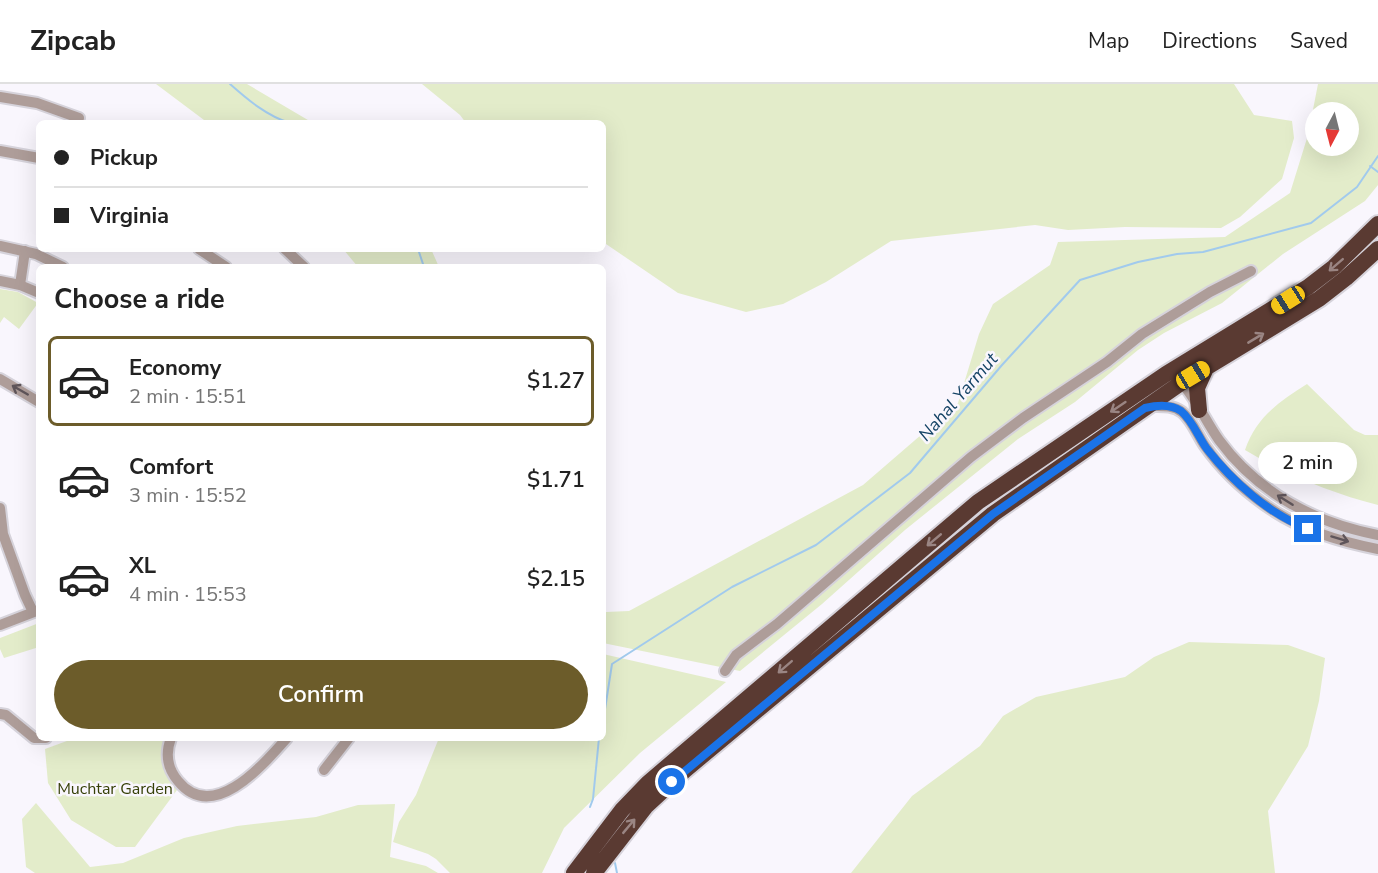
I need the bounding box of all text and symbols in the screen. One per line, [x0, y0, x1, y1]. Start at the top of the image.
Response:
text: Zipcab [30, 22, 116, 60]
text: Map [1088, 27, 1129, 55]
text: Directions [1162, 27, 1257, 55]
text: Saved [1290, 27, 1348, 55]
north arrow [1305, 102, 1359, 156]
map controls [1305, 102, 1359, 156]
text: Pickup [90, 143, 158, 173]
text: Virginia [90, 201, 169, 231]
one-way arrow [1329, 258, 1344, 272]
text: Choose a ride [54, 281, 225, 318]
car [1268, 283, 1308, 317]
one-way arrow [1247, 331, 1264, 343]
water label: Nahal Yarmut [913, 347, 1004, 446]
text: Economy [129, 353, 221, 383]
icon: car [57, 354, 111, 408]
car [1173, 358, 1213, 392]
text: $1.27 [527, 366, 585, 396]
text: 2 min · 15:51 [129, 383, 247, 410]
one-way arrow [12, 384, 29, 396]
one-way arrow [1109, 401, 1126, 414]
callout: 2 min [1258, 442, 1358, 484]
text: 2 min [1282, 449, 1333, 476]
text: Comfort [129, 452, 213, 482]
icon: car [57, 453, 111, 507]
text: $1.71 [527, 465, 585, 495]
text: 3 min · 15:52 [129, 482, 247, 509]
one-way arrow [1277, 494, 1294, 506]
route end [1294, 515, 1321, 542]
one-way arrow [926, 534, 942, 547]
one-way arrow [1331, 534, 1350, 545]
text: XL [129, 551, 156, 581]
icon: car [57, 552, 111, 606]
text: $2.15 [527, 564, 585, 594]
text: 4 min · 15:53 [129, 581, 247, 608]
button: Confirm [54, 660, 588, 729]
one-way arrow [778, 660, 793, 674]
route start [658, 768, 685, 795]
park label: Muchtar Garden [57, 778, 173, 800]
one-way arrow [623, 818, 636, 834]

